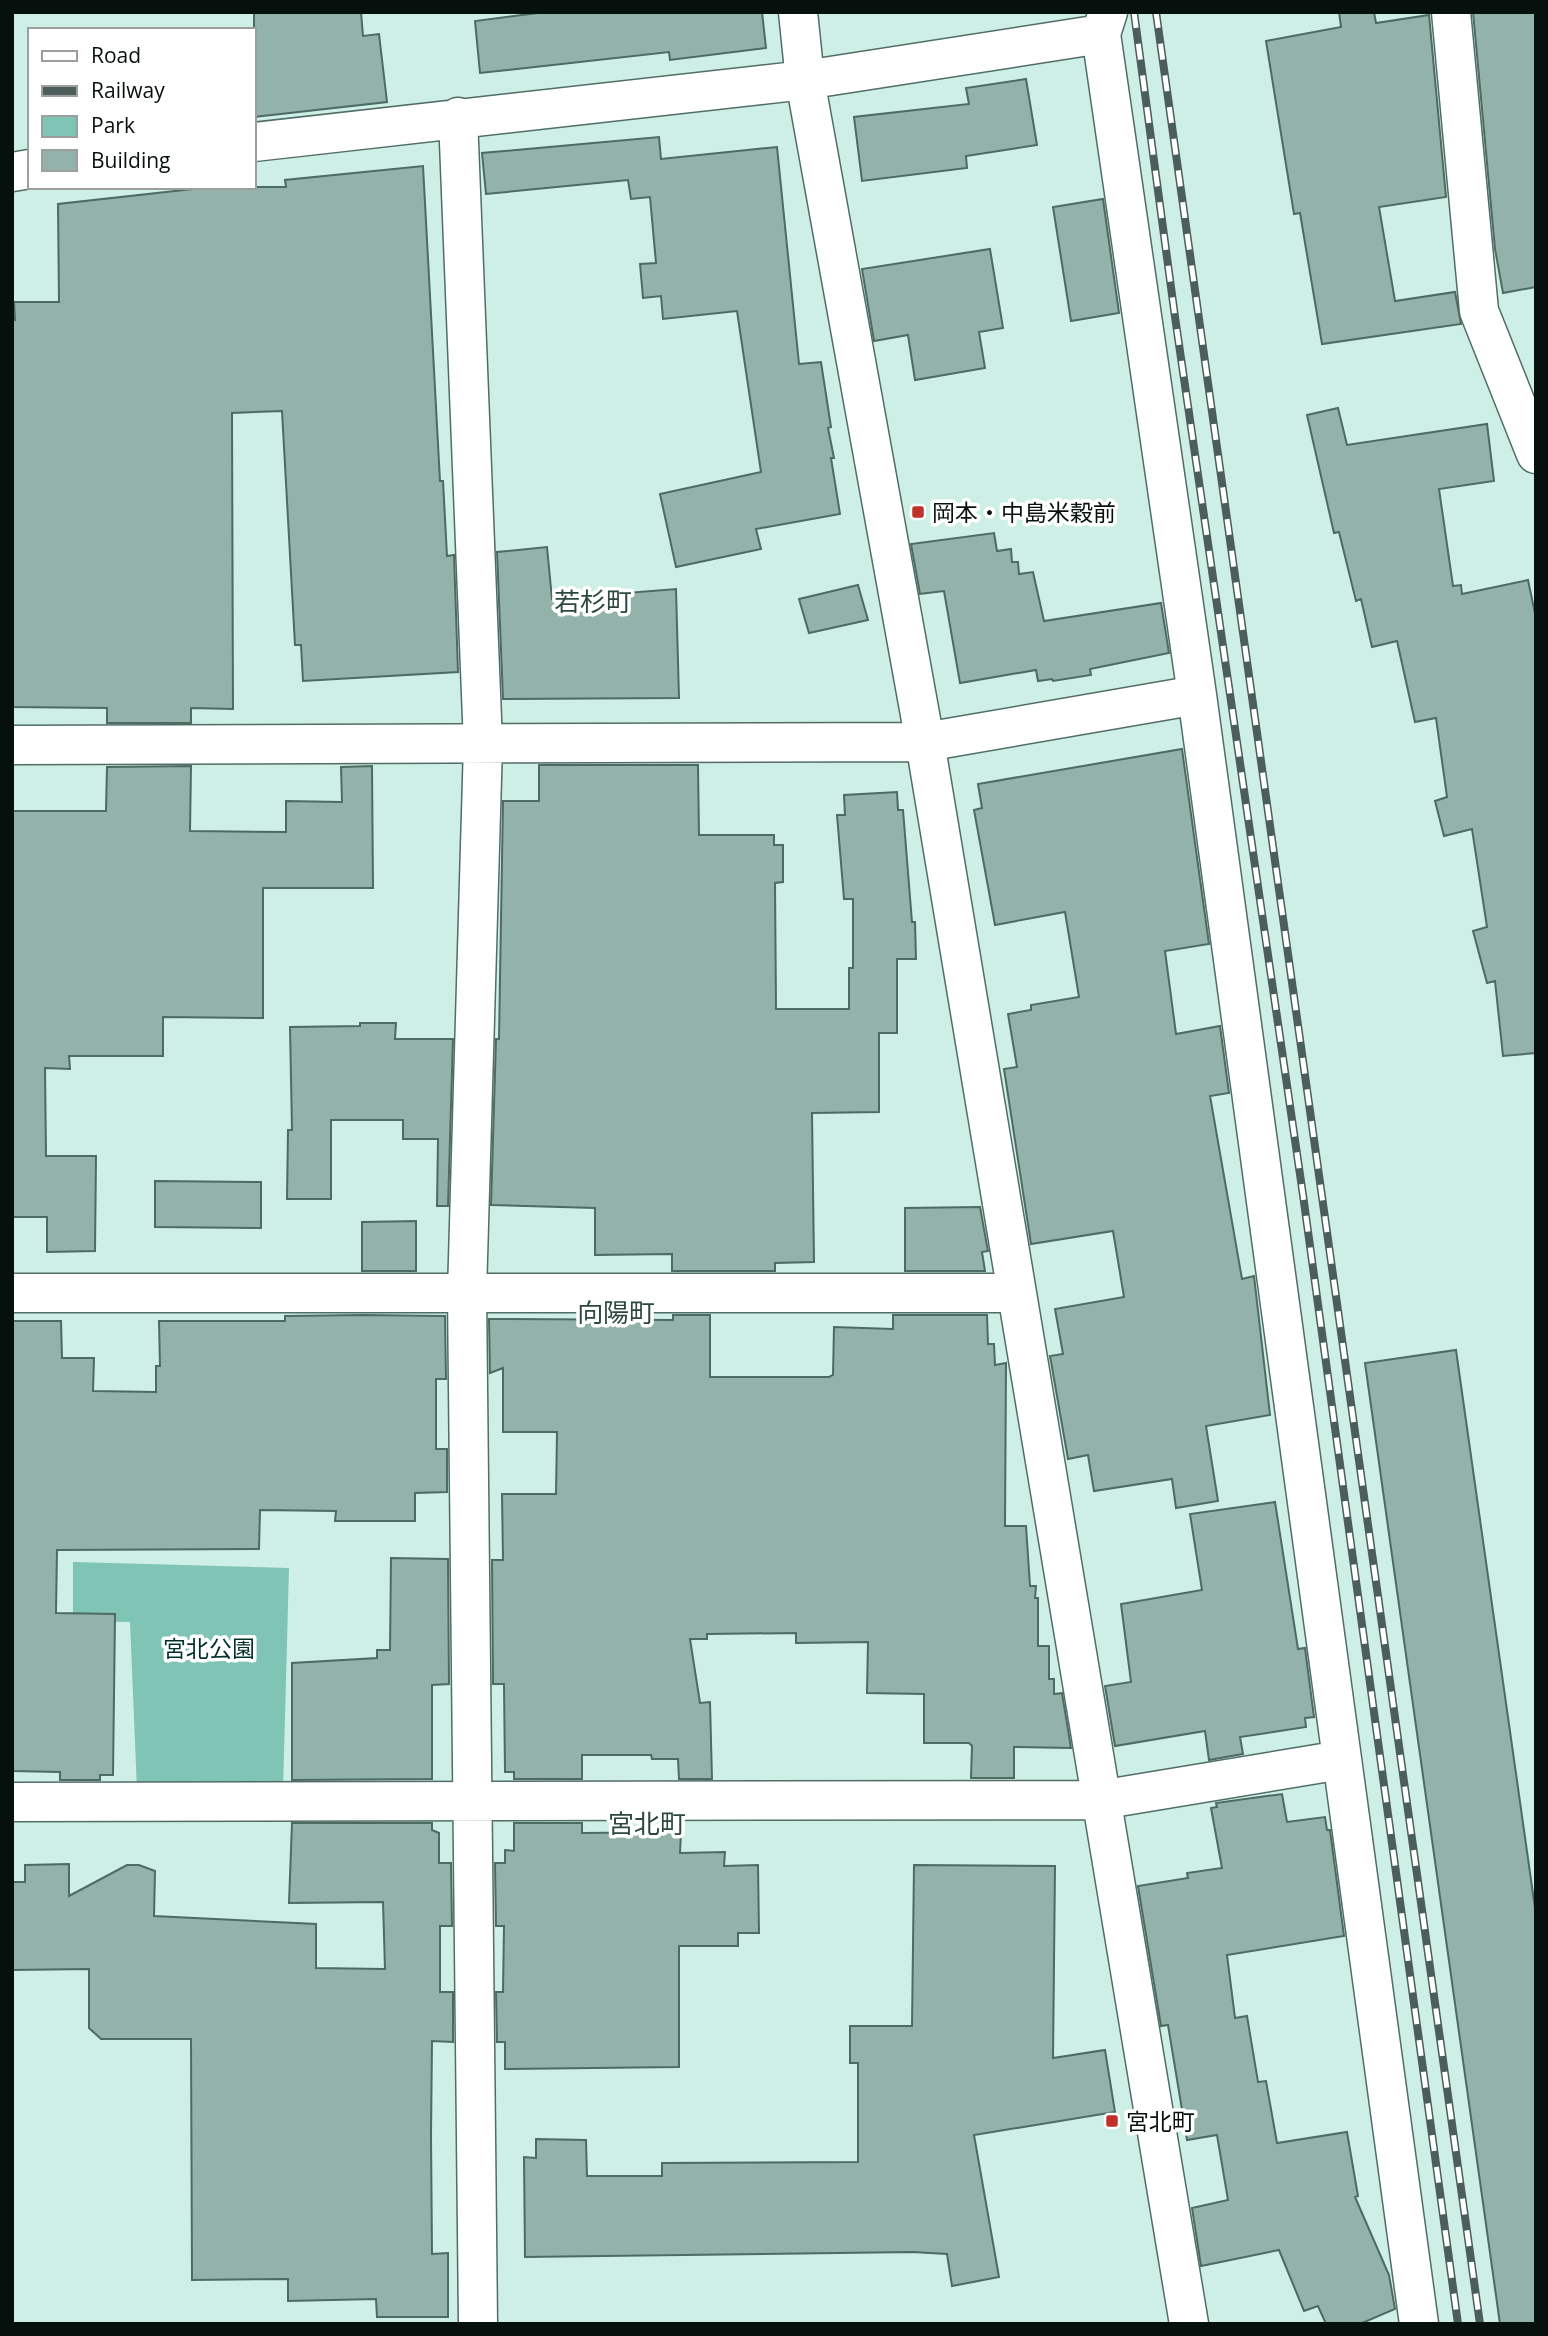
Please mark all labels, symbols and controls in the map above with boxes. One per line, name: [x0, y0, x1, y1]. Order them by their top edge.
legend: [28, 28, 256, 189]
text: Road: [91, 41, 141, 69]
text: Railway: [91, 76, 165, 104]
text: Park: [91, 111, 135, 139]
text: Building: [91, 146, 170, 174]
place label: 岡本・中島米穀前: [932, 496, 1116, 528]
marker: 岡本・中島米穀前: [910, 504, 926, 520]
district label: 若杉町: [554, 583, 632, 619]
district label: 向陽町: [577, 1294, 655, 1330]
park label: 宮北公園: [163, 1632, 255, 1664]
district label: 宮北町: [608, 1805, 686, 1841]
place label: 宮北町: [1126, 2105, 1195, 2137]
marker: 宮北町: [1104, 2113, 1120, 2129]

